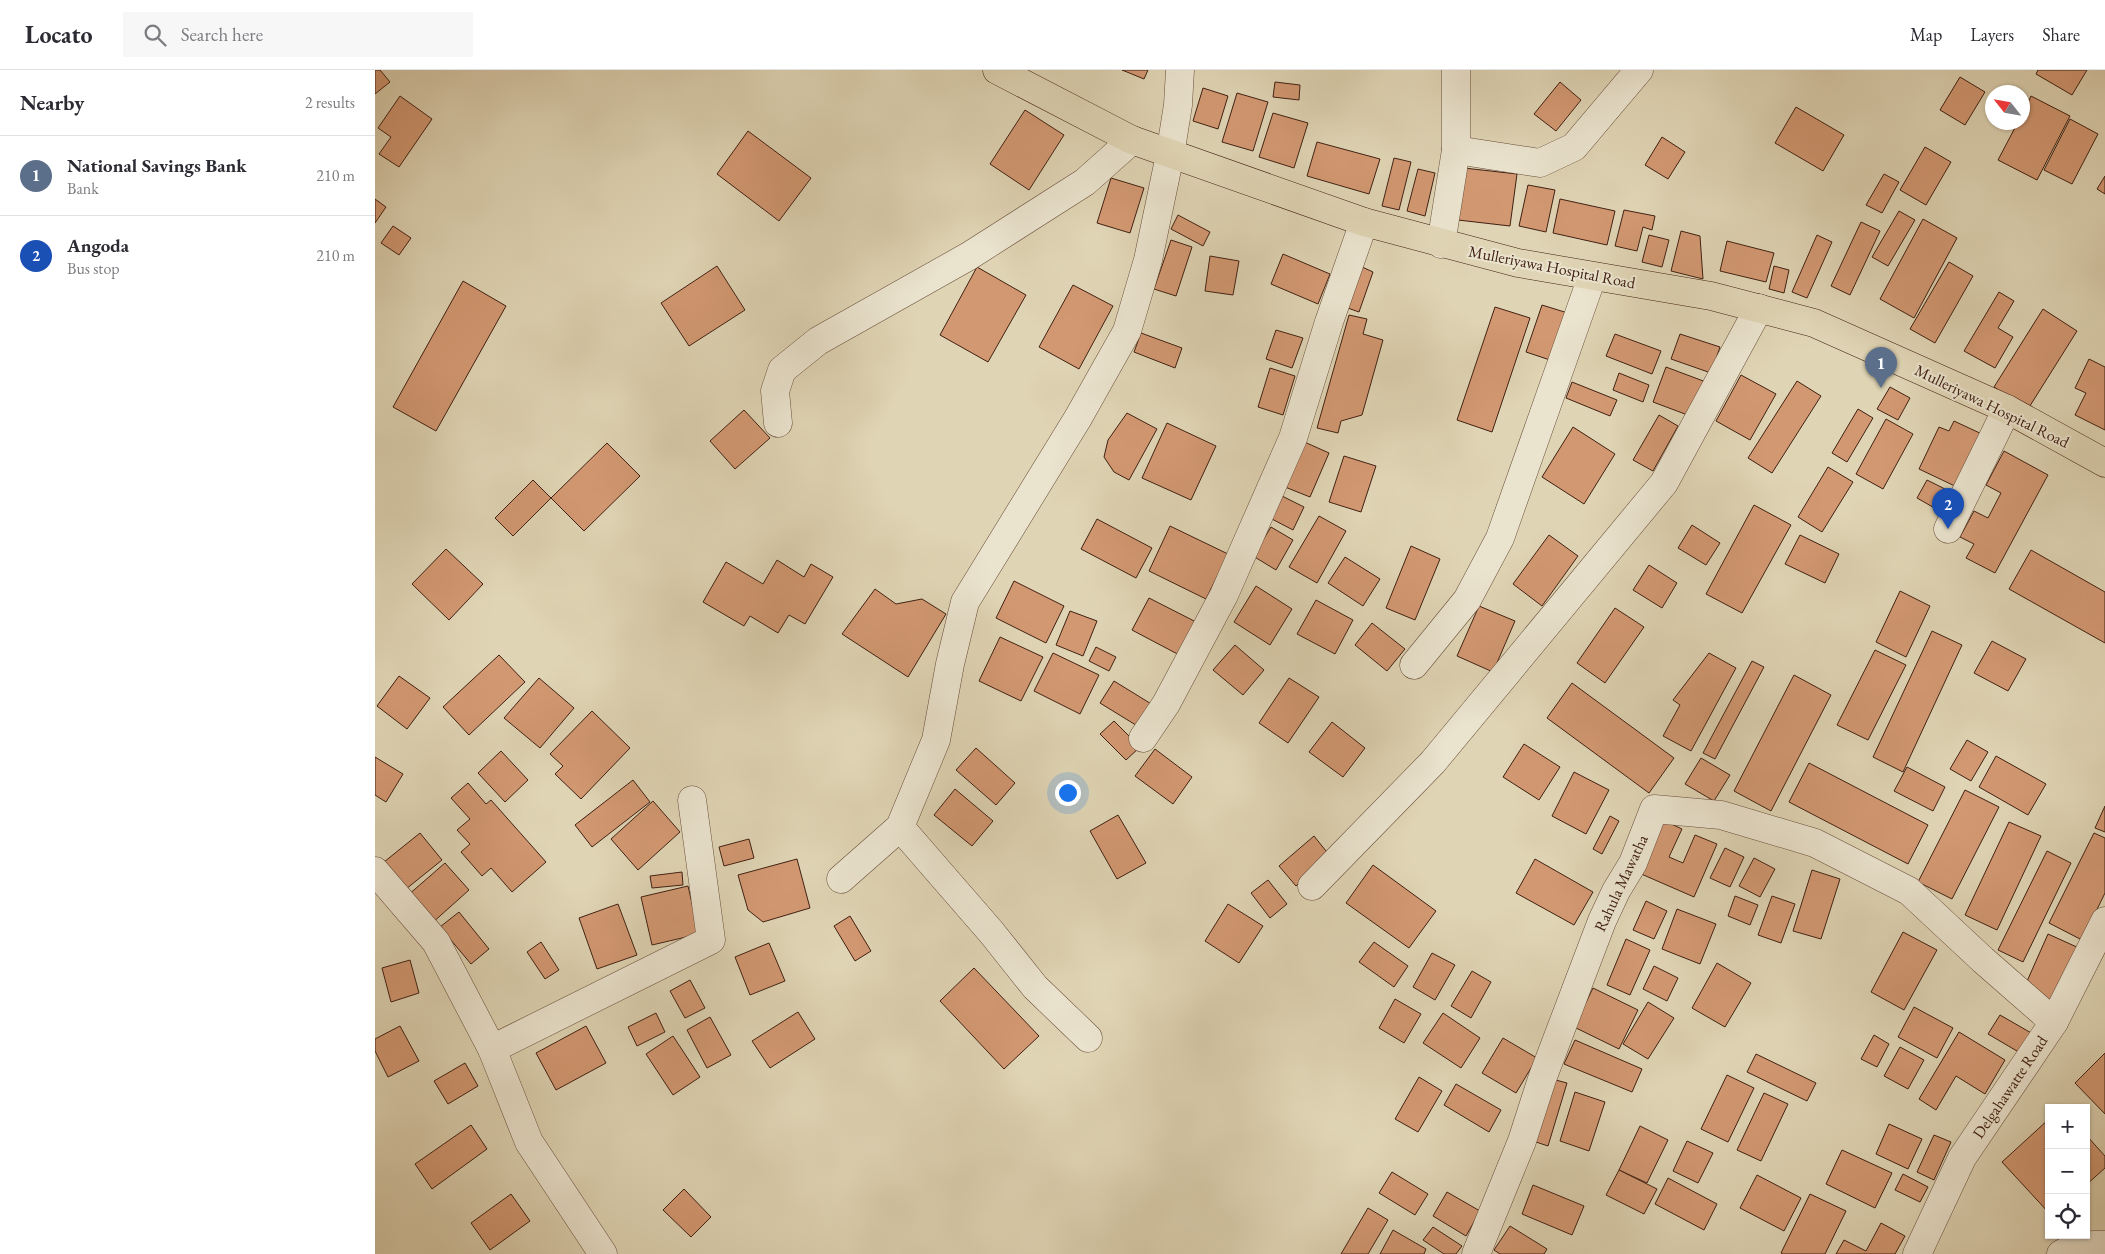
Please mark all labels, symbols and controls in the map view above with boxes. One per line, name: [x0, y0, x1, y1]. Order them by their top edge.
search box: [123, 12, 473, 57]
text: Locato: [25, 19, 93, 50]
icon: search: [141, 21, 169, 49]
text: Search here: [181, 22, 263, 47]
text: Map: [1910, 23, 1942, 46]
text: Layers: [1970, 23, 2014, 46]
text: Share: [2042, 23, 2080, 46]
north arrow: [1985, 85, 2030, 130]
text: Nearby: [20, 89, 84, 116]
text: 2 results: [305, 92, 355, 113]
text: National Savings Bank: [67, 153, 247, 178]
text: 1: [32, 165, 40, 186]
text: 210 m: [316, 165, 355, 186]
text: Bank: [67, 178, 99, 199]
text: Angoda: [67, 233, 129, 258]
street label: Mulleriyawa Hospital Road: [1467, 241, 1638, 294]
text: 2: [32, 245, 40, 266]
text: 210 m: [316, 245, 355, 266]
text: Bus stop: [67, 258, 120, 279]
pin: 1: [1865, 347, 1897, 388]
street label: Mulleriyawa Hospital Road: [1911, 359, 2074, 453]
pin: 2: [1932, 488, 1964, 529]
your location: [1055, 780, 1081, 806]
street label: Rahula Mawatha: [1589, 831, 1653, 935]
street label: Delgahawatte Road: [1968, 1031, 2053, 1143]
map controls: [2045, 1104, 2090, 1239]
button: +: [2045, 1104, 2090, 1149]
button: −: [2045, 1149, 2090, 1194]
button: locate: [2045, 1194, 2090, 1239]

